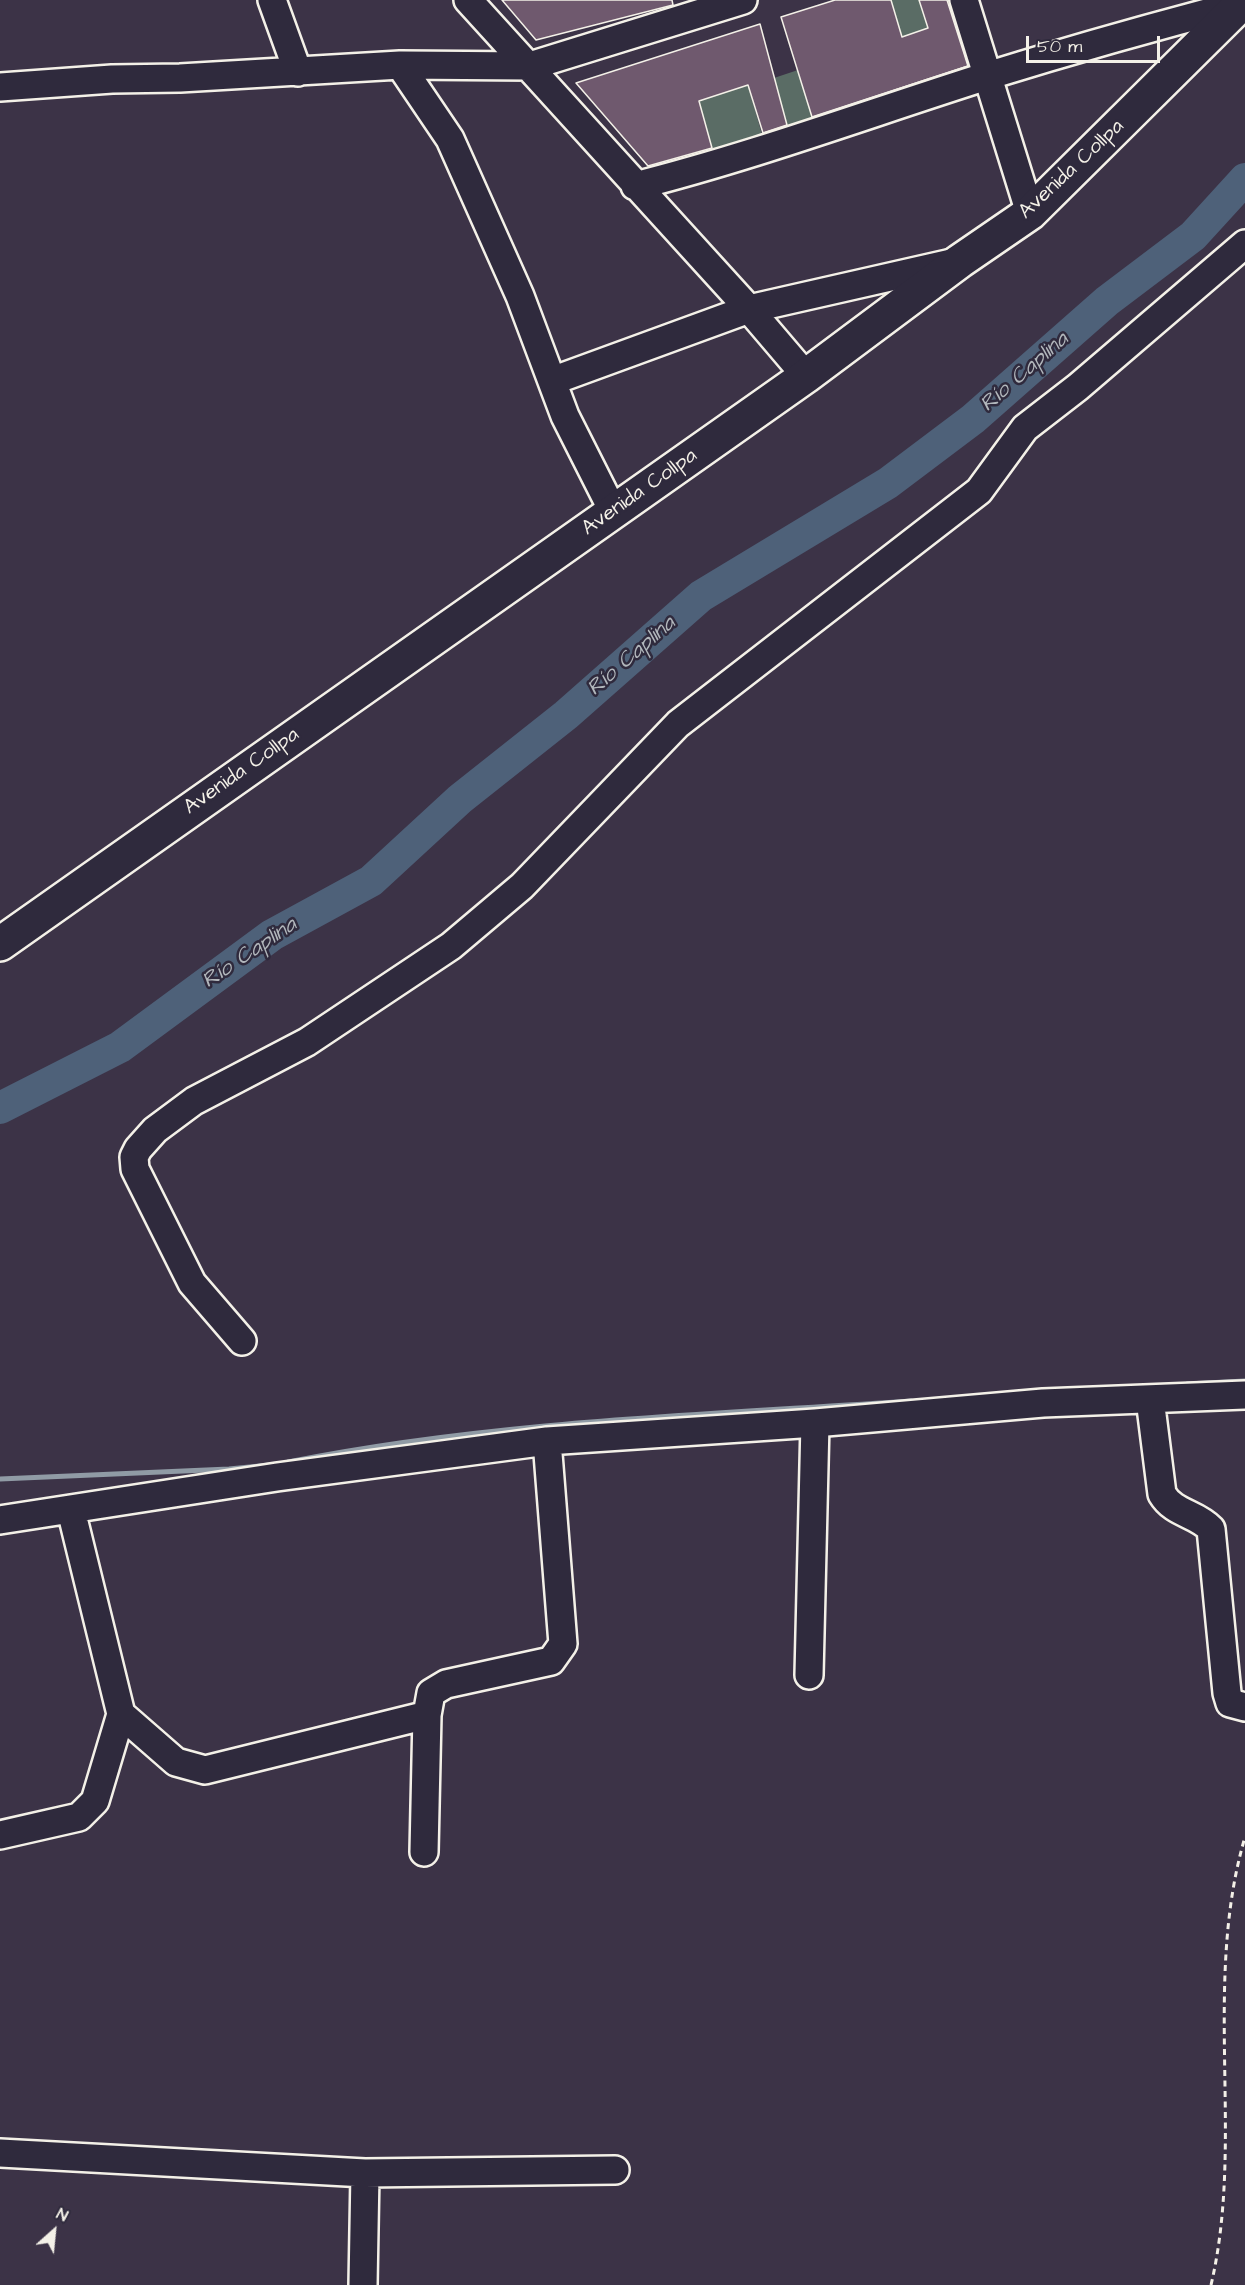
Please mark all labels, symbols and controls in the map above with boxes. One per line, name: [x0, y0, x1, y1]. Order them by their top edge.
scale bar: [1029, 24, 1162, 62]
text: 50 m: [1037, 34, 1082, 59]
street label: Avenida Collpa: [1014, 115, 1130, 225]
water label: Río Caplina: [976, 328, 1074, 418]
street label: Avenida Collpa: [578, 444, 702, 542]
water label: Río Caplina: [583, 612, 681, 702]
street label: Avenida Collpa: [180, 723, 304, 821]
water label: Río Caplina: [198, 913, 302, 995]
north arrow: [24, 2201, 84, 2261]
text: N: [53, 2203, 72, 2227]

